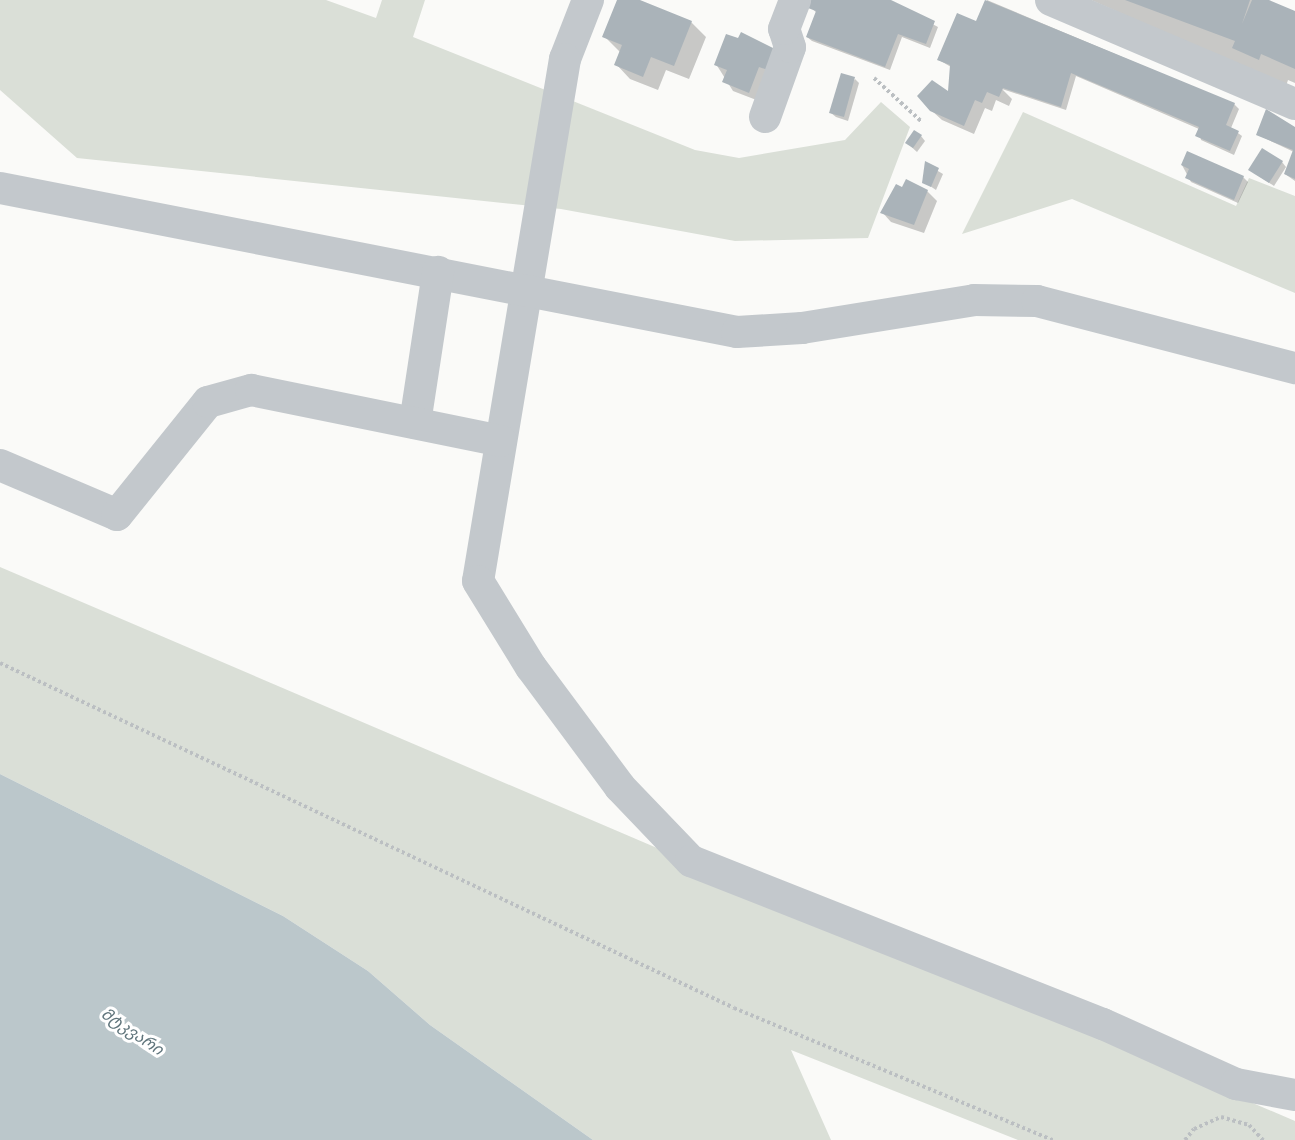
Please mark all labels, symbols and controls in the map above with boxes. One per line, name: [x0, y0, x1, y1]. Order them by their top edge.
water label: მტკვარი: [97, 1004, 167, 1060]

